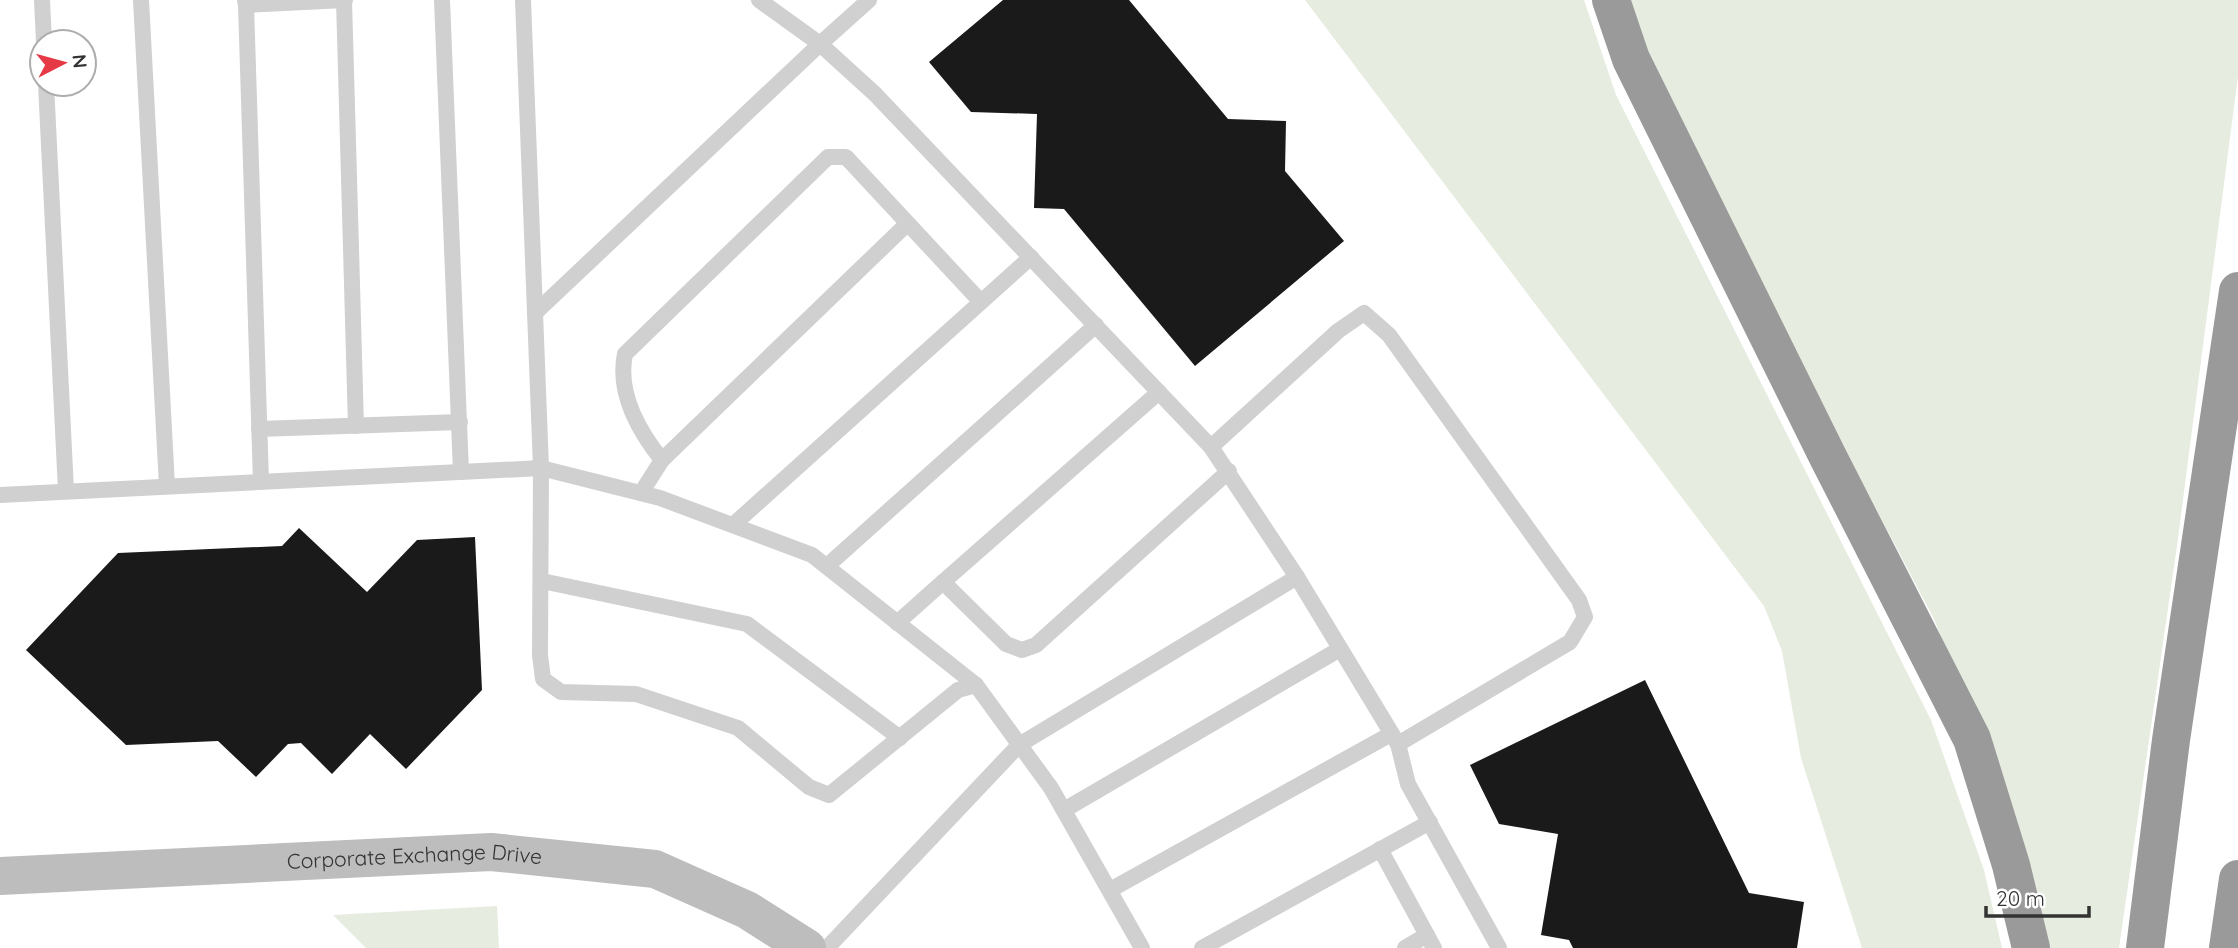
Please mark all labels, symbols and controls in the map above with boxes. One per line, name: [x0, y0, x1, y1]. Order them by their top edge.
north arrow: [28, 28, 98, 98]
text: N: [67, 53, 93, 69]
street label: Corporate Exchange Drive: [286, 838, 543, 874]
scale bar: [1986, 874, 2089, 918]
text: 20 m: [1996, 885, 2045, 911]

